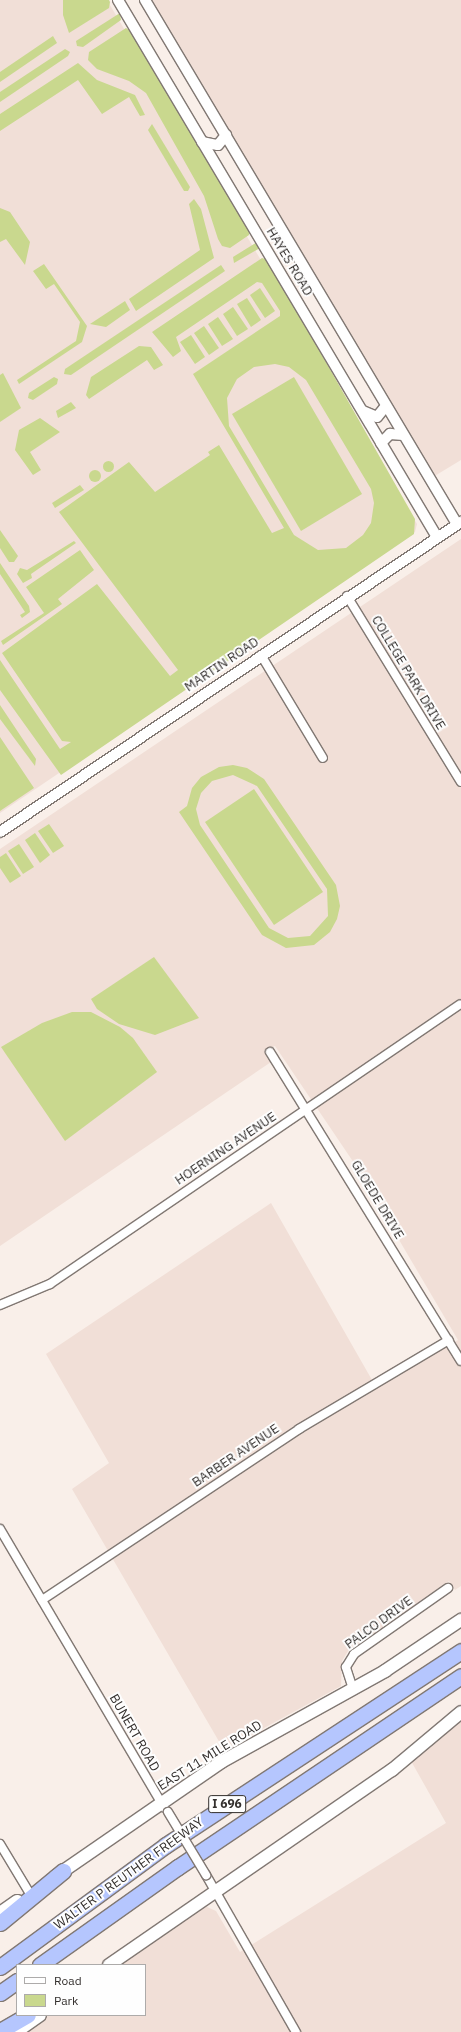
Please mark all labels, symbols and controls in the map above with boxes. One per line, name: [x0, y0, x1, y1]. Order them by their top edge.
street label: HAYES ROAD: [262, 225, 316, 299]
street label: COLLEGE PARK DRIVE: [368, 613, 448, 733]
street label: MARTIN ROAD: [182, 635, 262, 695]
street label: HOERNING AVENUE: [172, 1109, 280, 1189]
street label: GLOEDE DRIVE: [347, 1158, 407, 1242]
street label: BARBER AVENUE: [190, 1421, 282, 1491]
street label: PALCO DRIVE: [342, 1593, 416, 1653]
street label: BUNERT ROAD: [106, 1691, 162, 1775]
street label: EAST 11 MILE ROAD: [155, 1718, 265, 1794]
road number: I 696: [208, 1794, 246, 1814]
street label: WALTER P REUTHER FREEWAY: [51, 1815, 207, 1933]
legend: [16, 1964, 146, 2016]
text: Road: [54, 1973, 82, 1988]
text: Park: [54, 1993, 78, 2008]

